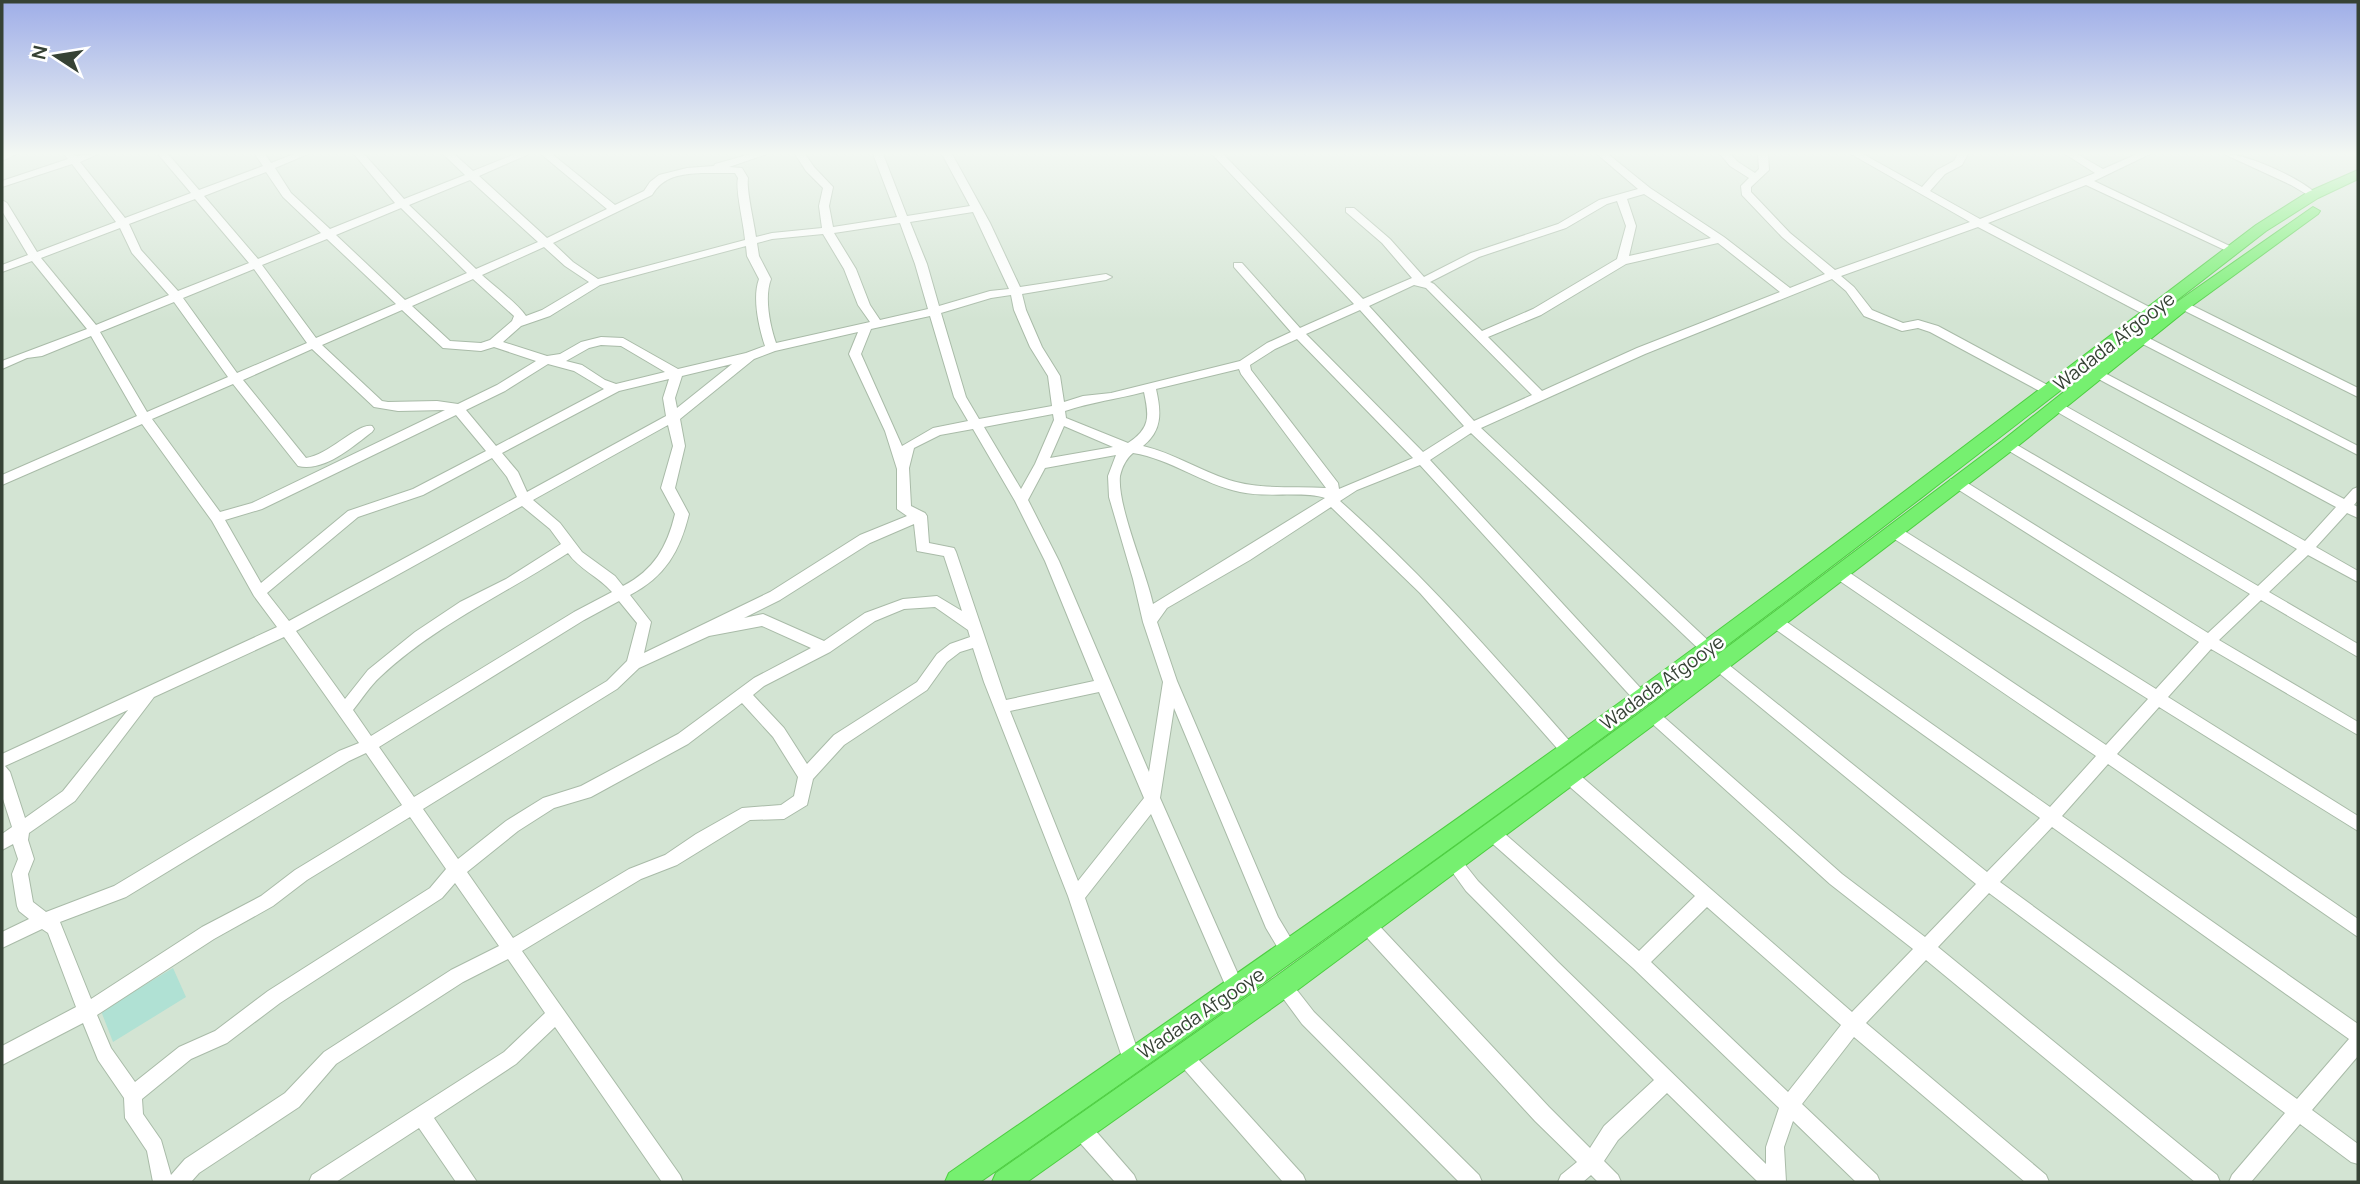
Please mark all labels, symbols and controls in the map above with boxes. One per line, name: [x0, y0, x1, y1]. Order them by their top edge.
north arrow: [21, 21, 91, 91]
text: N: [25, 43, 54, 62]
street label: Wadada Afgooye: [2048, 285, 2180, 397]
street label: Wadada Afgooye: [1595, 628, 1729, 736]
street label: Wadada Afgooye: [1133, 961, 1269, 1065]

